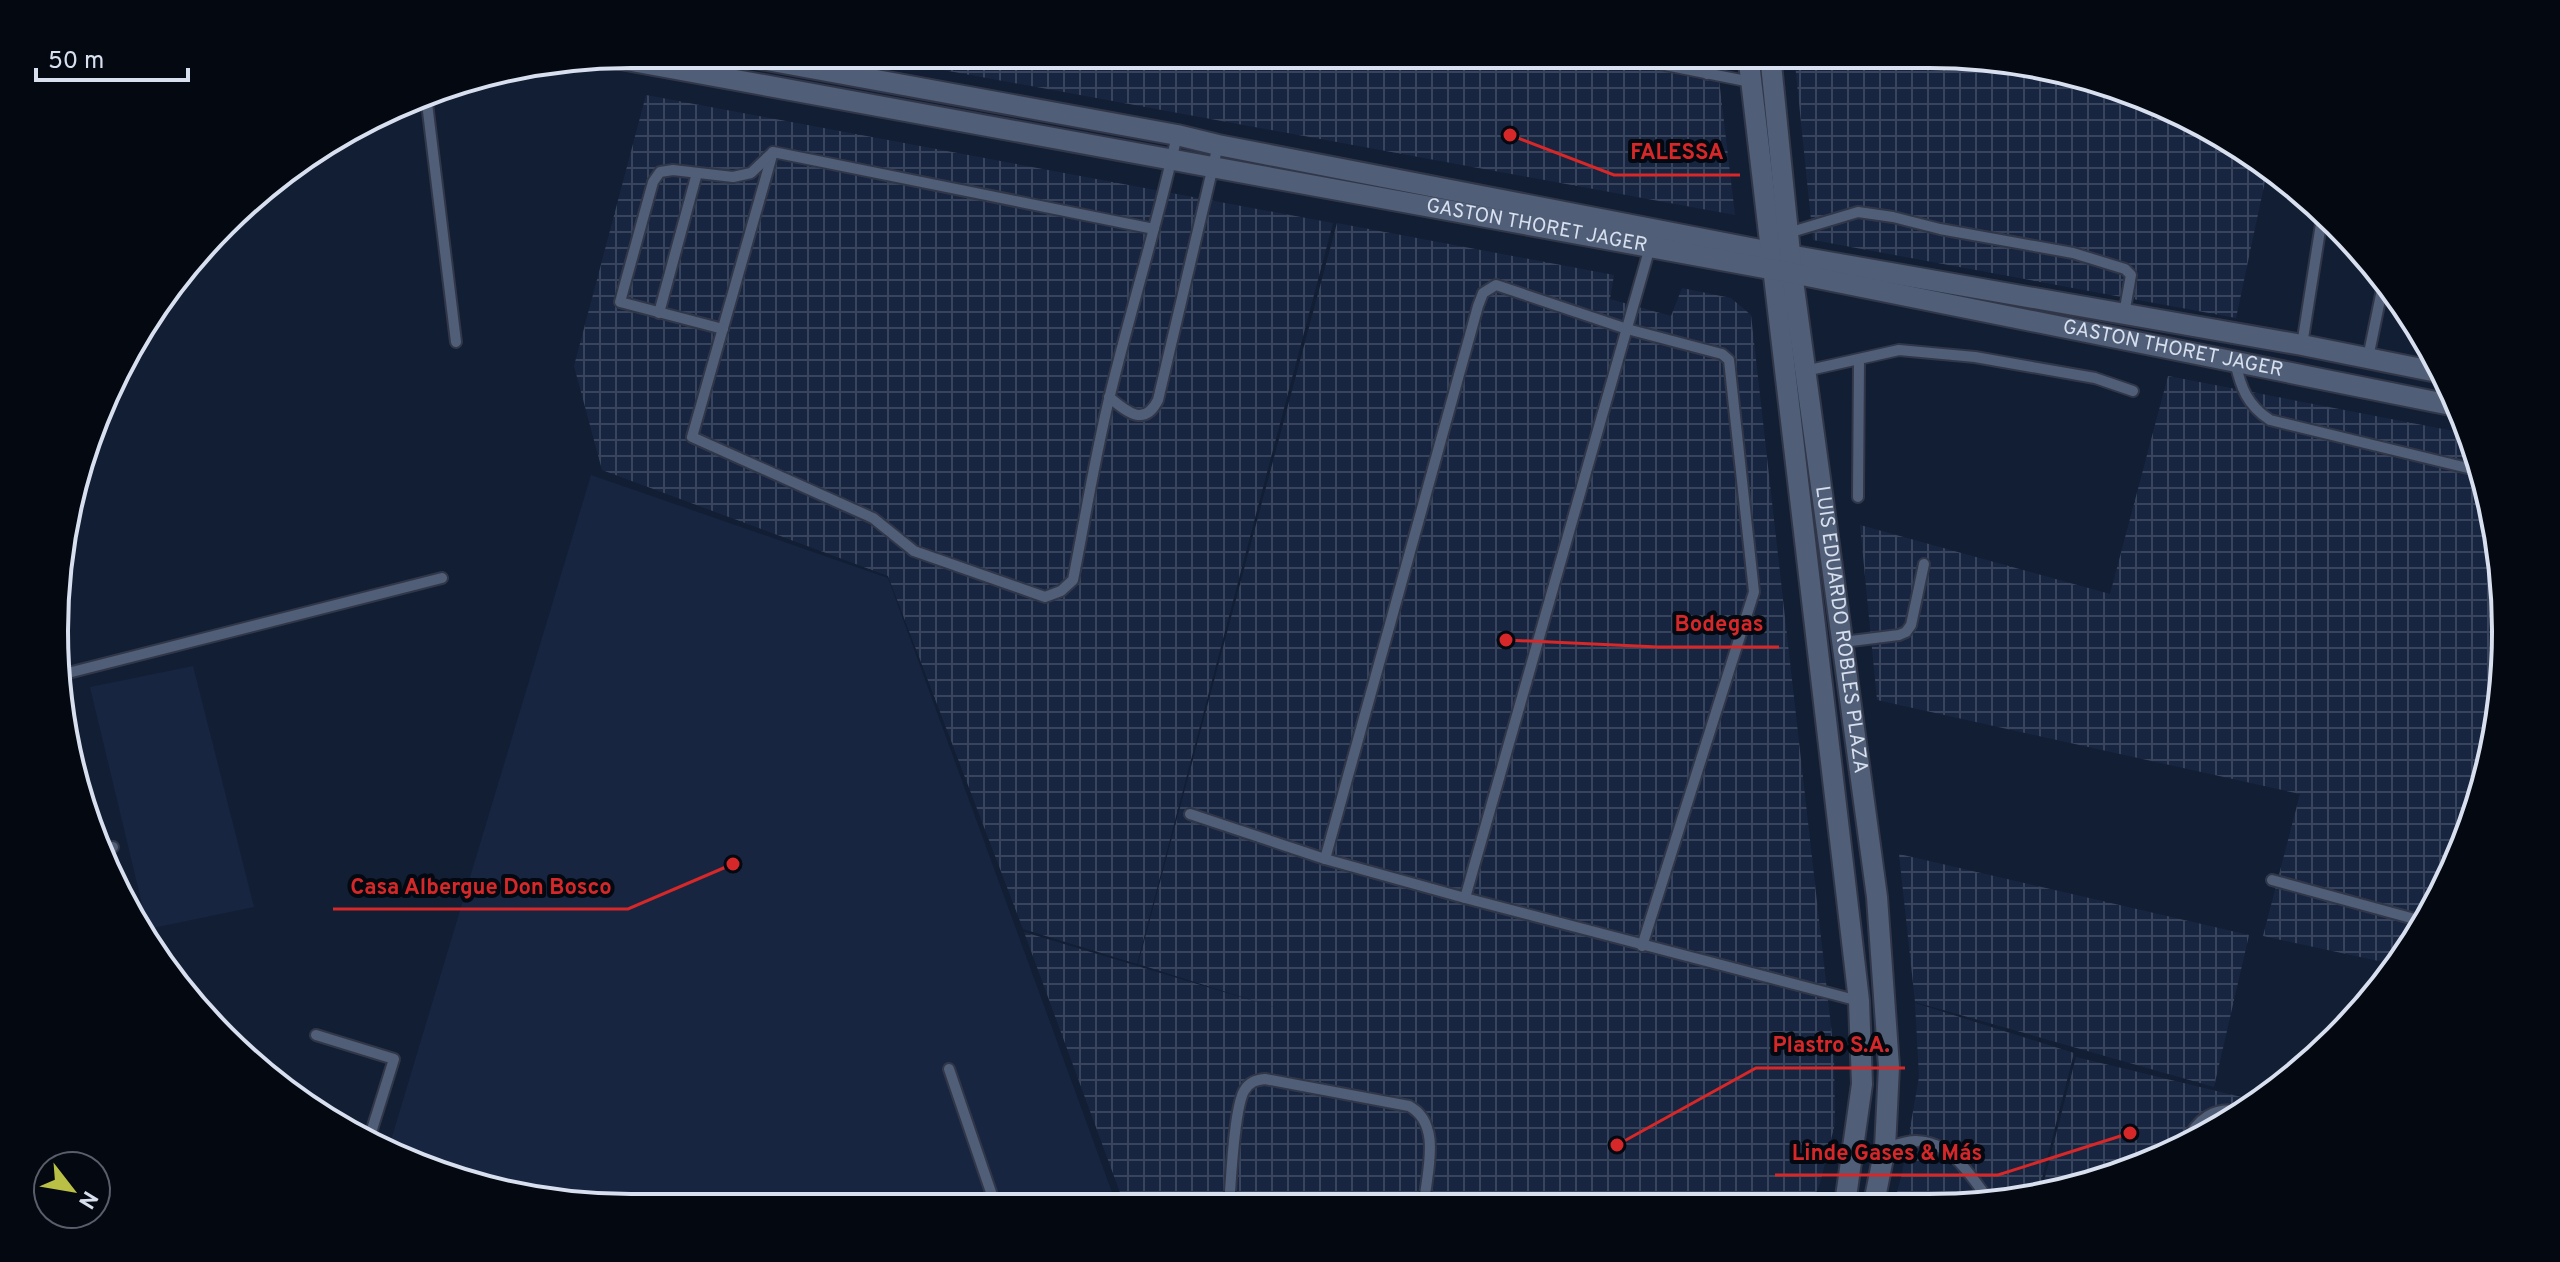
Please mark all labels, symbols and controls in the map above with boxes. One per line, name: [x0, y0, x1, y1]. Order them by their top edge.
scale bar: [36, 32, 188, 82]
text: 50 m: [48, 47, 104, 77]
callout: FALESSA: [1614, 129, 1740, 175]
text: FALESSA: [1630, 140, 1724, 167]
street label: GASTON THORET JAGER: [1424, 193, 1649, 259]
street label: GASTON THORET JAGER: [2060, 315, 2285, 384]
street label: LUIS EDUARDO ROBLES PLAZA: [1808, 484, 1873, 775]
callout: Bodegas: [1658, 601, 1779, 647]
text: Bodegas: [1674, 612, 1764, 639]
callout: Casa Albergue Don Bosco: [333, 863, 628, 909]
text: Casa Albergue Don Bosco: [350, 875, 612, 902]
callout: Plastro S.A.: [1756, 1022, 1905, 1068]
text: Plastro S.A.: [1772, 1033, 1890, 1060]
callout: Linde Gases & Más: [1775, 1129, 1998, 1175]
text: Linde Gases & Más: [1792, 1141, 1982, 1168]
north arrow: [32, 1150, 112, 1230]
text: N: [71, 1185, 103, 1213]

